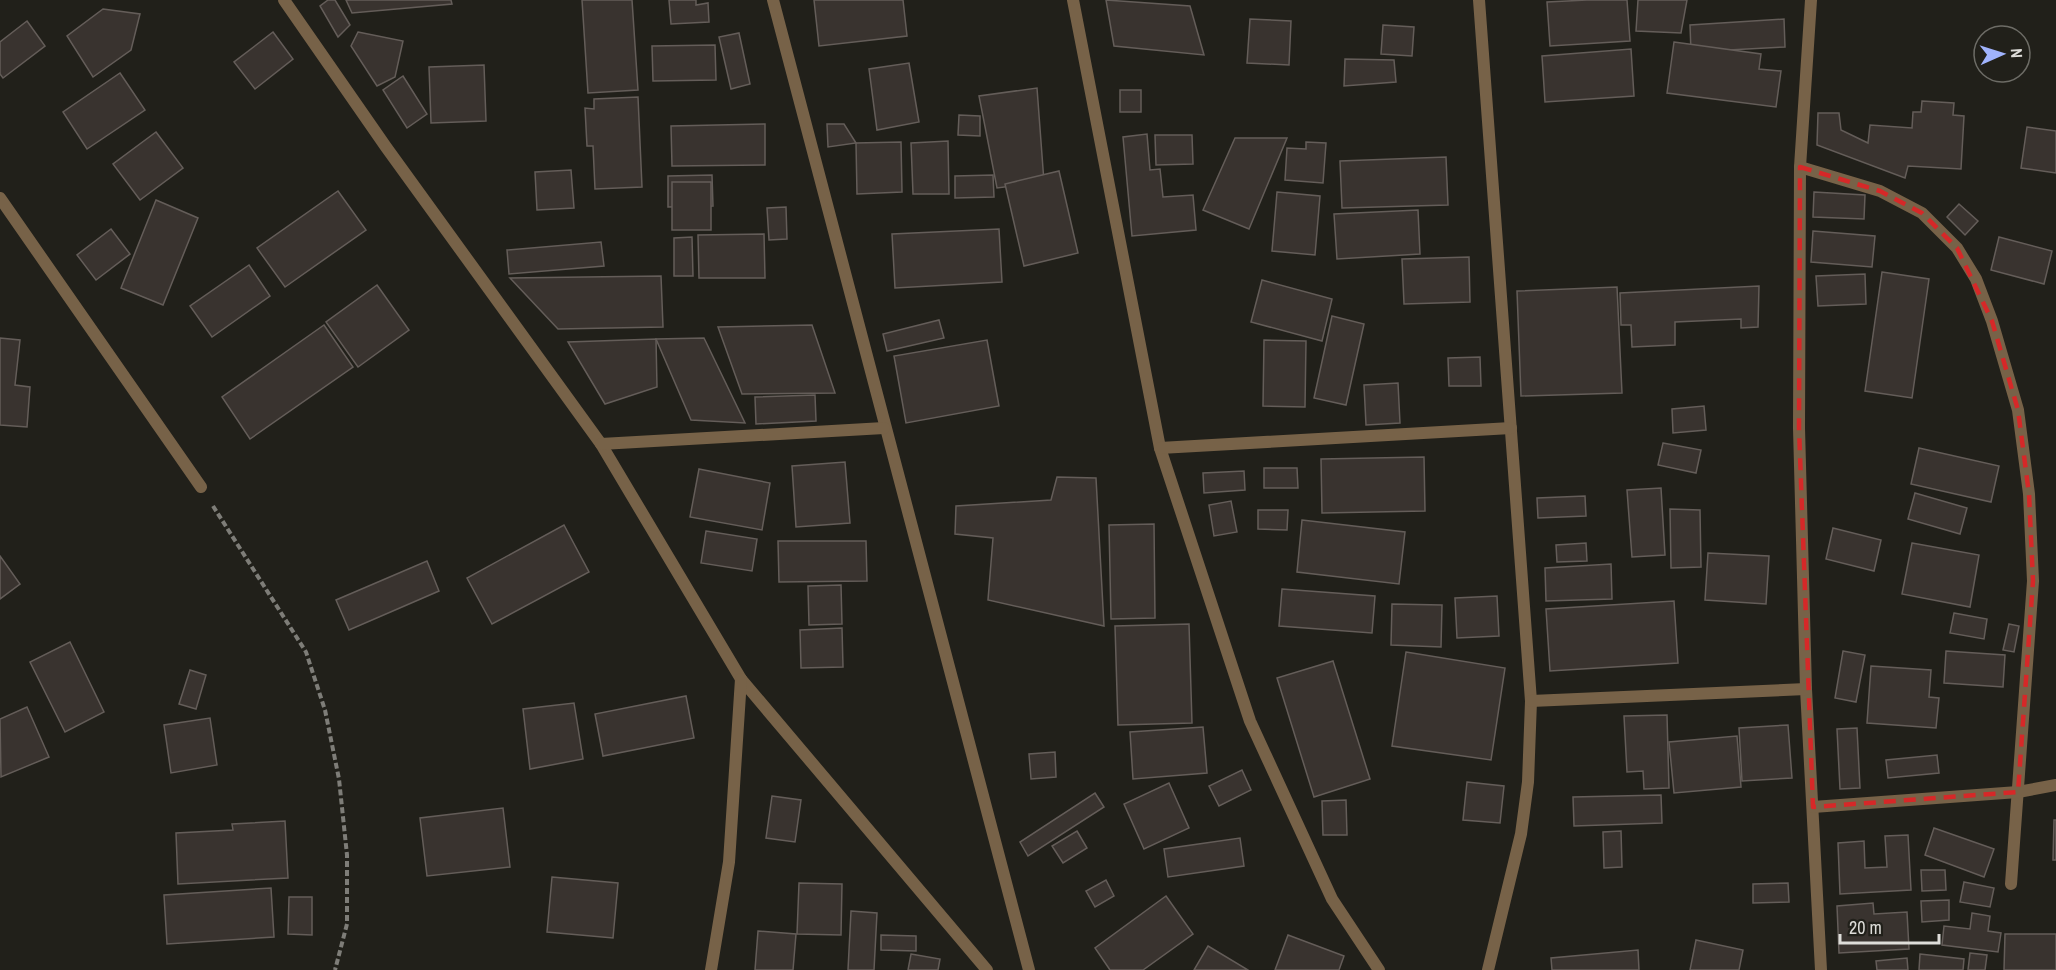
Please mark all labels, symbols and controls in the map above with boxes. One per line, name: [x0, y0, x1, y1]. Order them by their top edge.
north arrow: [1972, 24, 2032, 84]
text: N: [2006, 48, 2028, 59]
scale bar: [1840, 907, 1939, 945]
text: 20 m: [1849, 915, 1882, 940]

